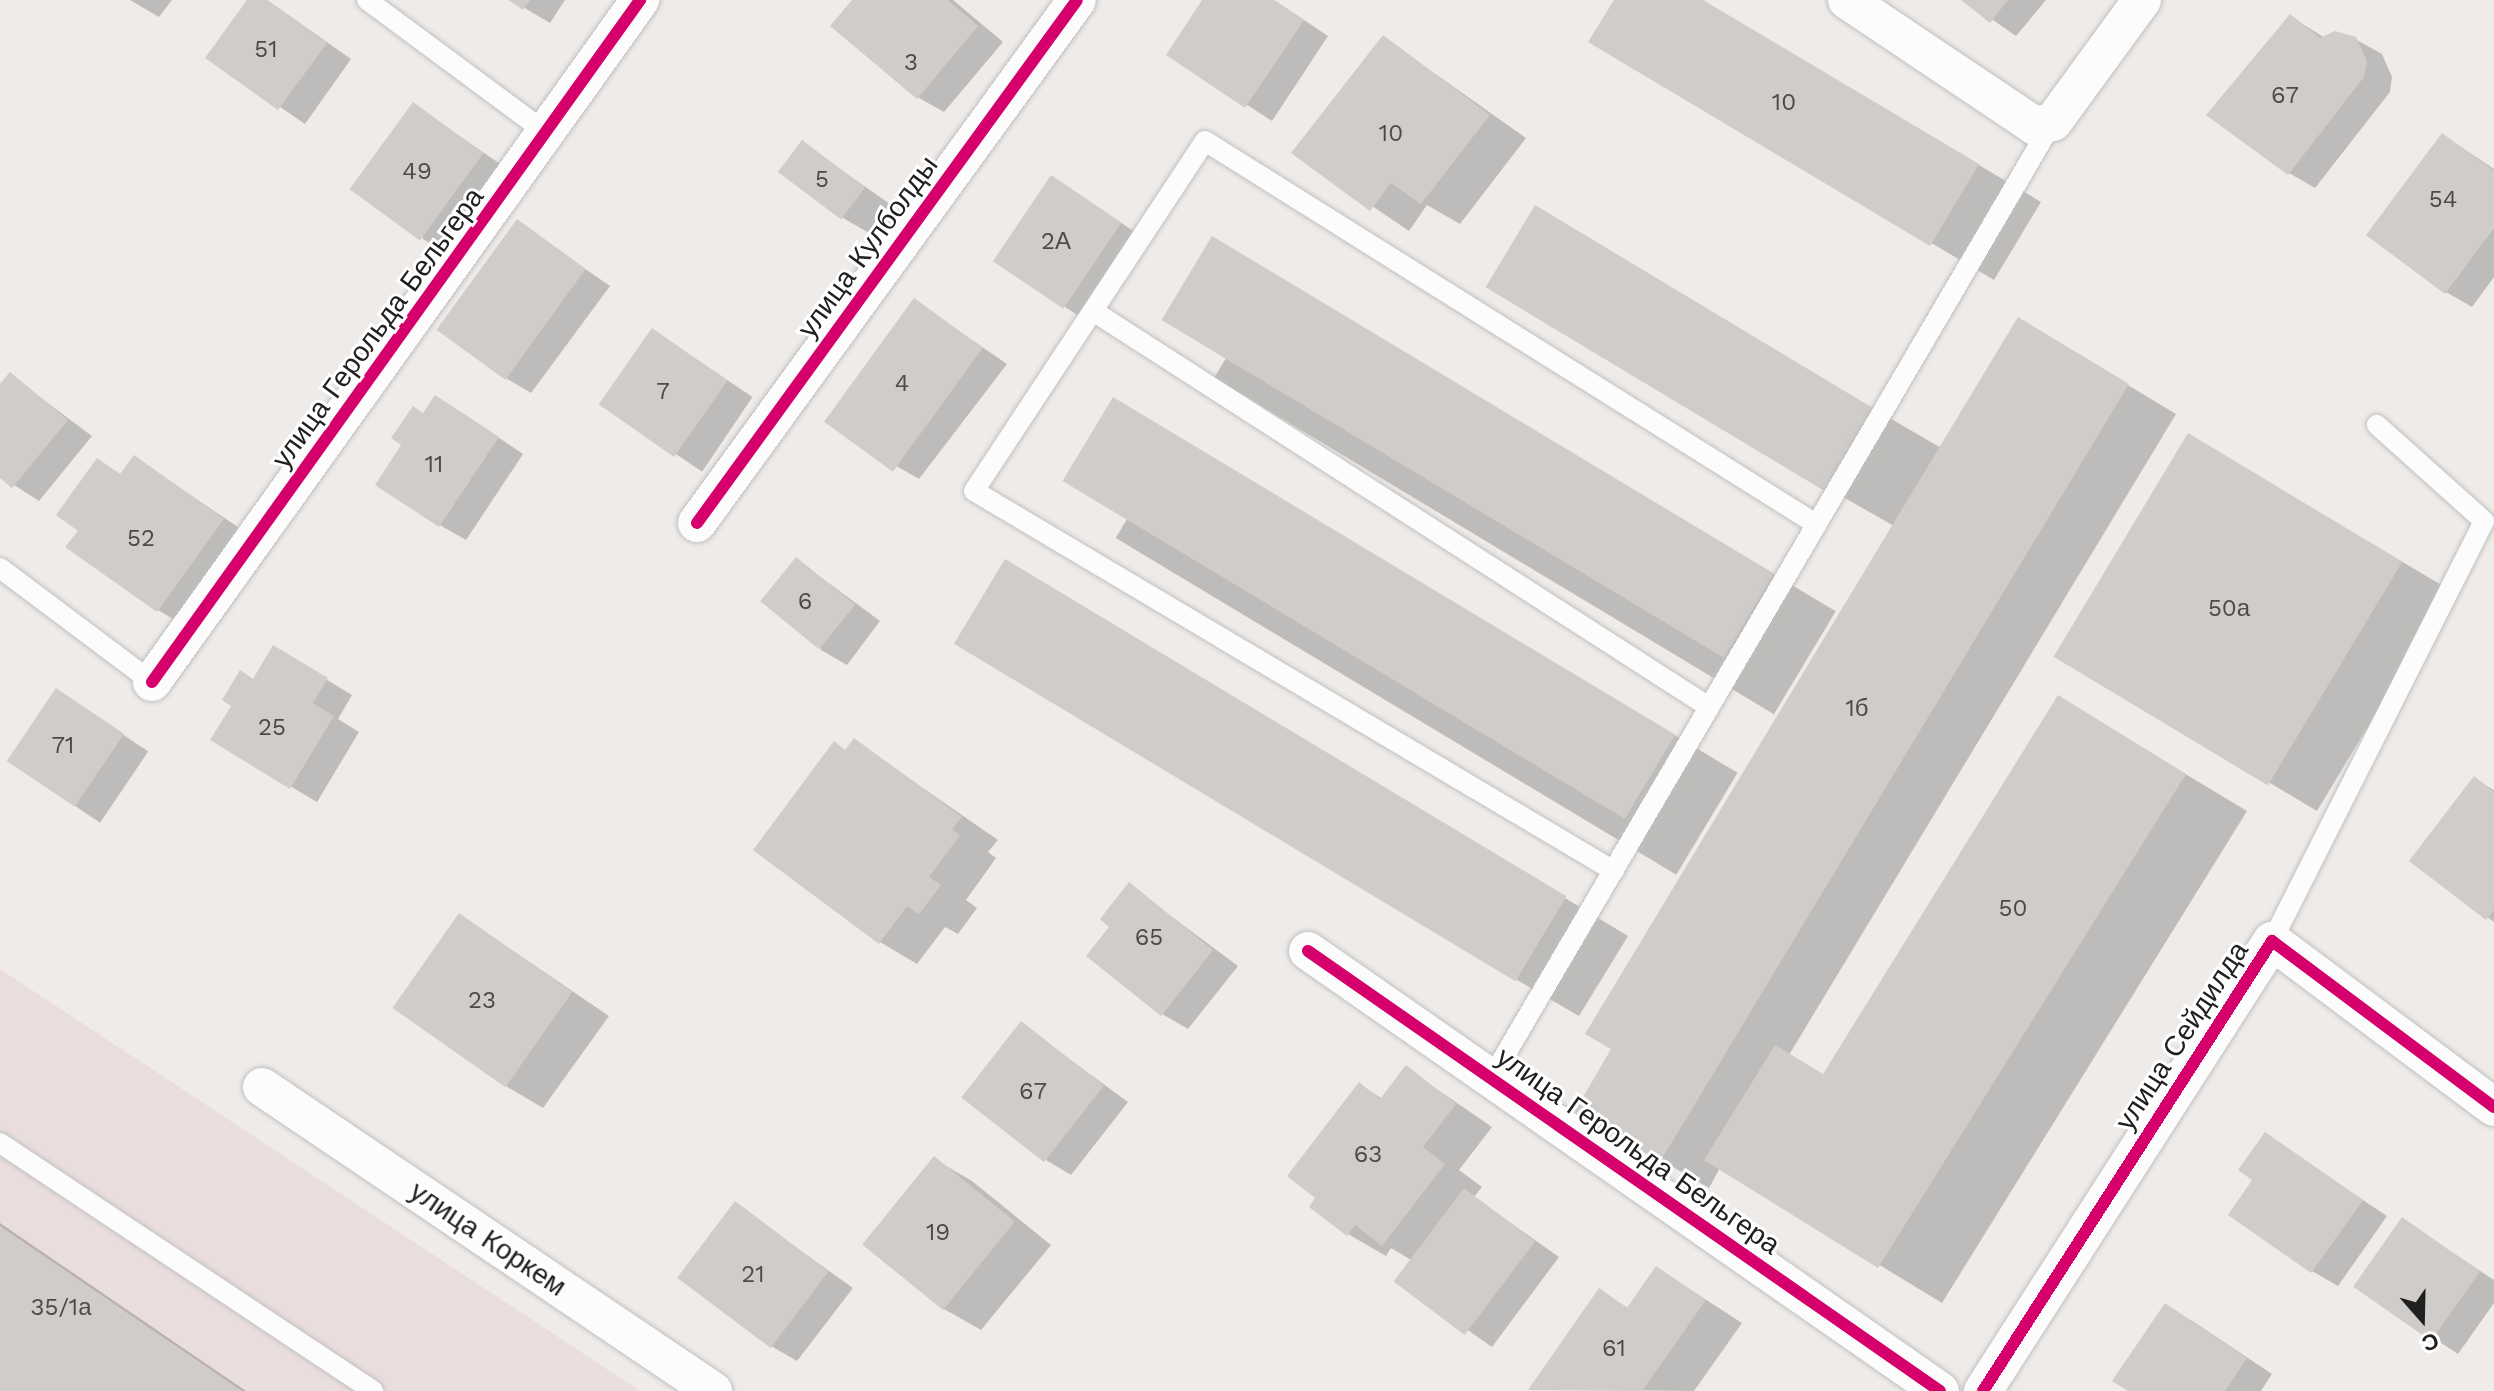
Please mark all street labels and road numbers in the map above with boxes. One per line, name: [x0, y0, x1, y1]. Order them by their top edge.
street label: улица Кулболды: [791, 150, 945, 344]
street label: улица Герольда Бельгера: [265, 181, 491, 475]
street label: улица Сейдилда: [2108, 935, 2256, 1137]
street label: улица Герольда Бельгера: [1490, 1040, 1786, 1262]
street label: улица Коркем: [403, 1174, 573, 1304]

